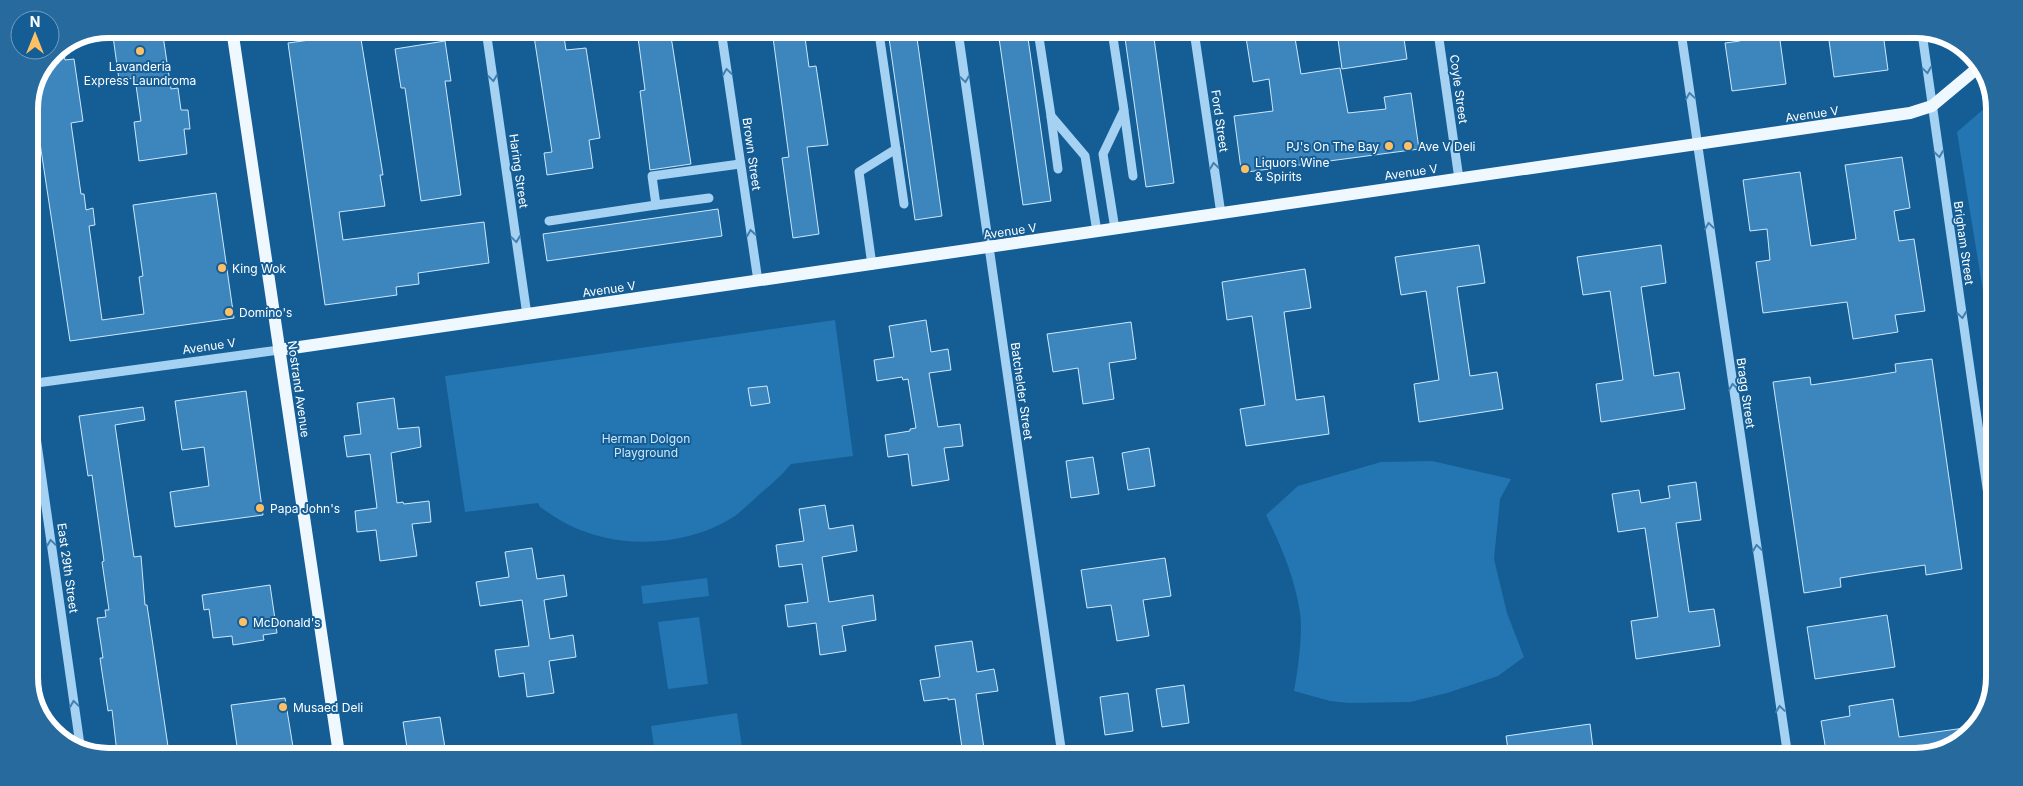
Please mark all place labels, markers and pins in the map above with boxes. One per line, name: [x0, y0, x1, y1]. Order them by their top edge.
marker: Lavanderia Express Laundroma: [134, 45, 146, 57]
place label: Lavanderia Express Laundroma: [84, 59, 196, 88]
place label: PJ's On The Bay: [1286, 139, 1379, 154]
place label: Ave V Deli: [1418, 139, 1476, 154]
marker: PJ's On The Bay: [1383, 140, 1395, 152]
marker: Ave V Deli: [1402, 140, 1414, 152]
place label: Liquors Wine & Spirits: [1255, 155, 1329, 184]
marker: Liquors Wine & Spirits: [1239, 163, 1251, 175]
place label: King Wok: [232, 261, 286, 276]
marker: King Wok: [216, 262, 228, 274]
place label: Domino's: [239, 305, 292, 320]
marker: Domino's: [223, 306, 235, 318]
place label: Papa John's: [270, 501, 340, 516]
marker: Papa John's: [254, 502, 266, 514]
place label: McDonald's: [253, 615, 321, 630]
marker: McDonald's: [237, 616, 249, 628]
place label: Musaed Deli: [293, 700, 363, 715]
marker: Musaed Deli: [277, 701, 289, 713]

